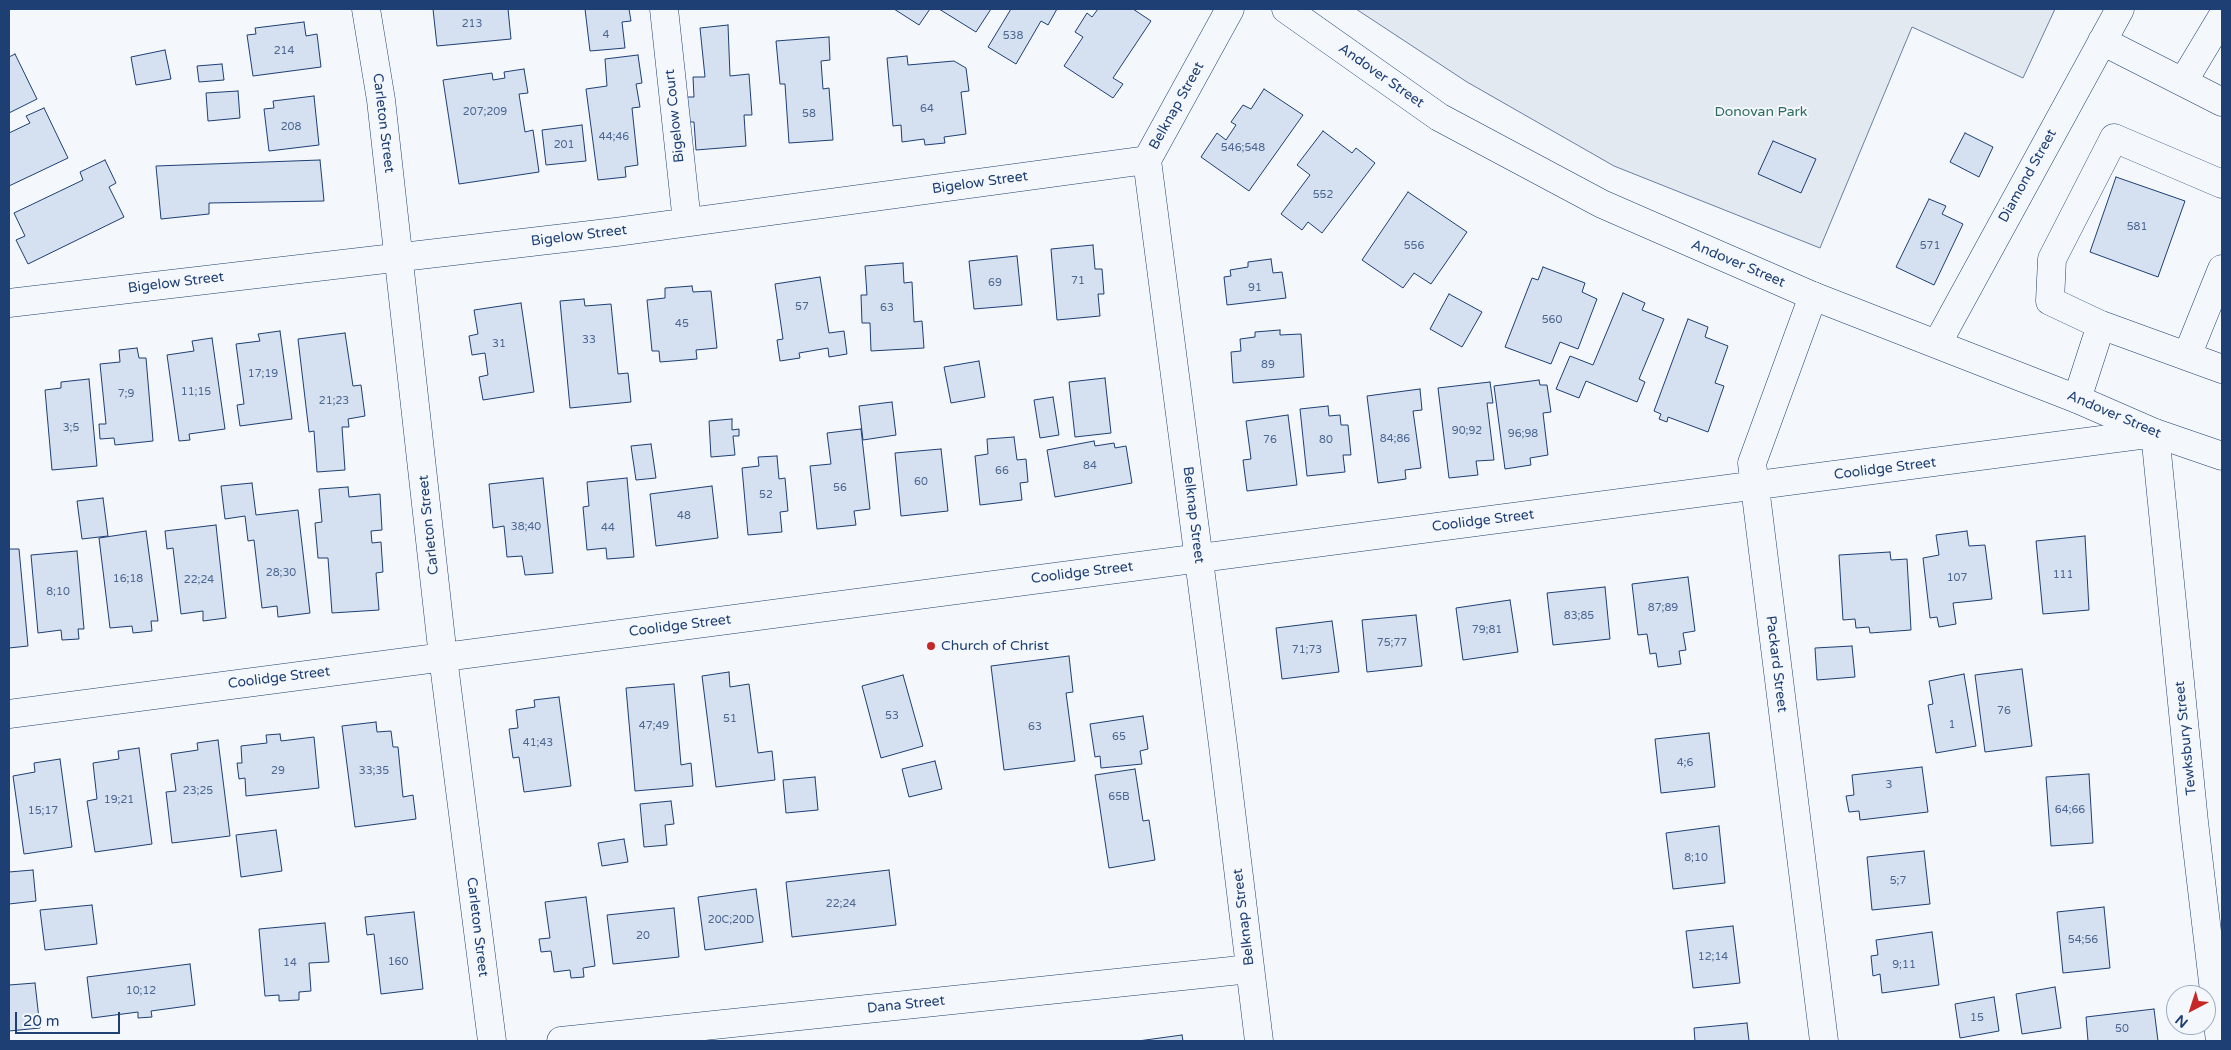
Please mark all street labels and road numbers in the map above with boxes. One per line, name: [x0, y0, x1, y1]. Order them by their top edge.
street label: Andover Street: [1335, 40, 1427, 112]
street label: Belknap Street: [1146, 59, 1208, 153]
street label: Bigelow Court: [662, 69, 688, 163]
street label: Carleton Street: [369, 72, 397, 174]
street label: Diamond Street: [1995, 126, 2061, 226]
street label: Bigelow Street: [931, 168, 1029, 198]
street label: Bigelow Street: [530, 222, 628, 250]
street label: Andover Street: [1689, 237, 1787, 291]
street label: Bigelow Street: [127, 269, 225, 297]
street label: Andover Street: [2065, 388, 2163, 442]
street label: Coolidge Street: [1833, 454, 1937, 484]
street label: Belknap Street: [1179, 466, 1207, 564]
street label: Carleton Street: [415, 474, 443, 576]
street label: Coolidge Street: [1431, 506, 1535, 536]
street label: Coolidge Street: [1030, 558, 1134, 588]
street label: Coolidge Street: [628, 611, 732, 641]
street label: Packard Street: [1762, 615, 1790, 713]
street label: Coolidge Street: [227, 663, 331, 693]
street label: Tewksbury Street: [2172, 680, 2200, 796]
street label: Belknap Street: [1230, 868, 1258, 966]
street label: Carleton Street: [463, 876, 491, 978]
street label: Dana Street: [866, 993, 946, 1017]

